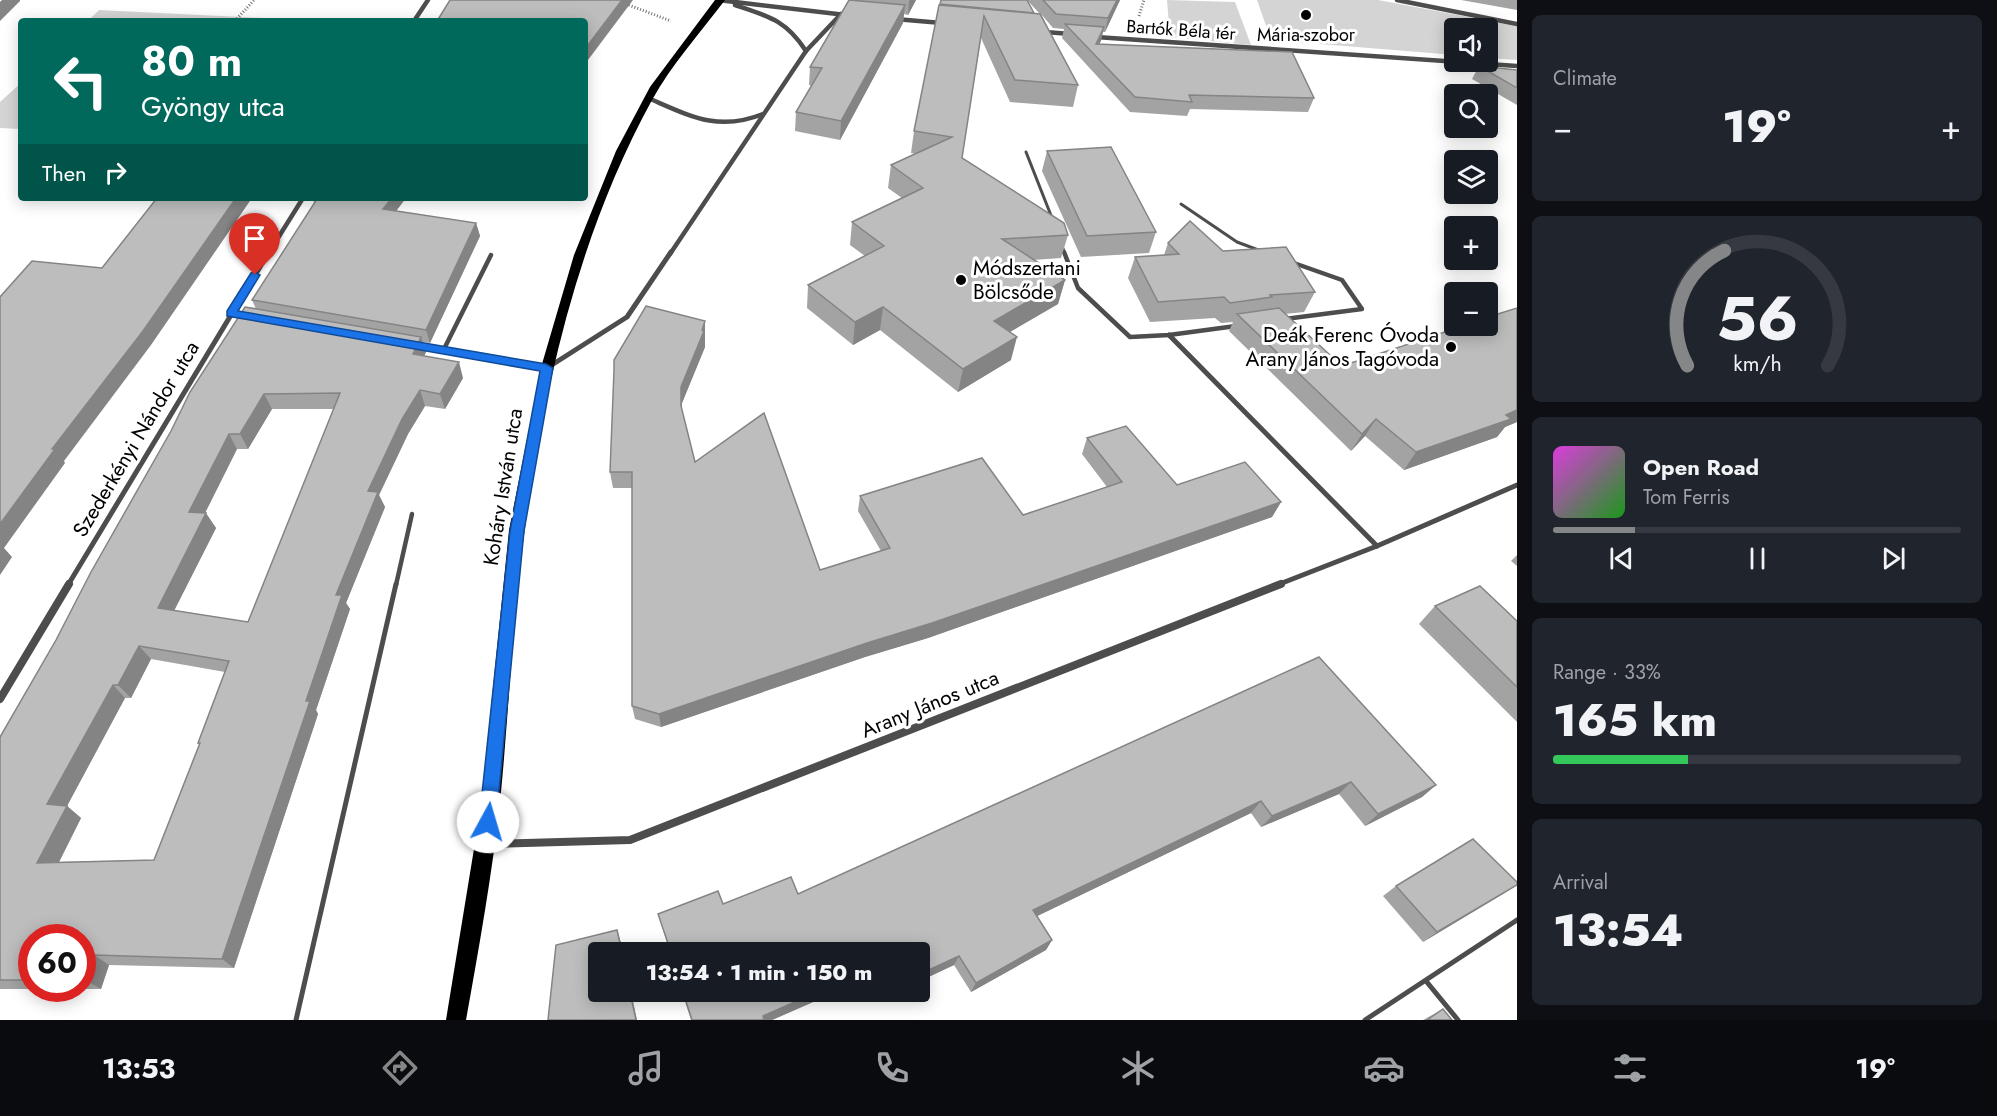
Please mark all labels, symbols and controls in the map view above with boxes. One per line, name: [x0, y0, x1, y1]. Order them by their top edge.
marker: Mária-szobor: [1299, 8, 1313, 22]
street label: Bartók Béla tér: [1125, 13, 1237, 47]
map controls: [1444, 18, 1498, 336]
button: sound: [1444, 18, 1498, 72]
place label: Mária-szobor: [1257, 22, 1356, 48]
text: 80 m: [141, 31, 242, 92]
icon: left: [42, 42, 120, 120]
text: Climate: [1553, 64, 1617, 93]
button: search: [1444, 84, 1498, 138]
text: Gyöngy utca: [141, 87, 285, 126]
text: 19°: [1722, 94, 1791, 159]
text: −: [1553, 104, 1572, 151]
text: +: [1941, 104, 1961, 151]
button: layers: [1444, 150, 1498, 204]
icon: right: [99, 156, 132, 189]
text: Then: [42, 157, 87, 189]
pin: [229, 213, 280, 275]
button: +: [1444, 216, 1498, 270]
icon: arrive: [238, 222, 271, 255]
place label: Módszertani Bölcsőde: [973, 253, 1081, 307]
marker: Módszertani Bölcsőde: [954, 273, 968, 287]
text: 56: [1716, 273, 1798, 363]
button: −: [1444, 282, 1498, 336]
place label: Deák Ferenc Óvoda Arany János Tagóvoda: [1246, 320, 1439, 374]
street label: Szederkényi Nándor utca: [65, 335, 207, 543]
marker: Deák Ferenc Óvoda Arany János Tagóvoda: [1444, 340, 1458, 354]
text: km/h: [1733, 348, 1781, 379]
street label: Koháry István utca: [476, 406, 530, 568]
text: Open Road: [1643, 451, 1759, 483]
text: Tom Ferris: [1643, 483, 1730, 512]
icon: previous: [1605, 542, 1638, 575]
icon: pause: [1741, 542, 1774, 575]
icon: next: [1877, 542, 1910, 575]
text: Range · 33%: [1553, 658, 1661, 687]
street label: Arany János utca: [857, 663, 1003, 745]
text: 165 km: [1553, 688, 1717, 753]
position arrow: [456, 790, 520, 854]
text: Arrival: [1553, 868, 1608, 897]
text: 13:54: [1553, 898, 1684, 963]
speed limit sign: 60: [18, 924, 96, 1002]
text: 13:54 · 1 min · 150 m: [646, 956, 872, 988]
icon: directions: [379, 1047, 421, 1089]
icon: music: [625, 1047, 667, 1089]
icon: phone: [871, 1047, 913, 1089]
icon: climate: [1117, 1047, 1159, 1089]
icon: car: [1363, 1047, 1405, 1089]
icon: filters: [1609, 1047, 1651, 1089]
text: 13:53: [102, 1049, 175, 1088]
text: 19°: [1855, 1049, 1895, 1088]

